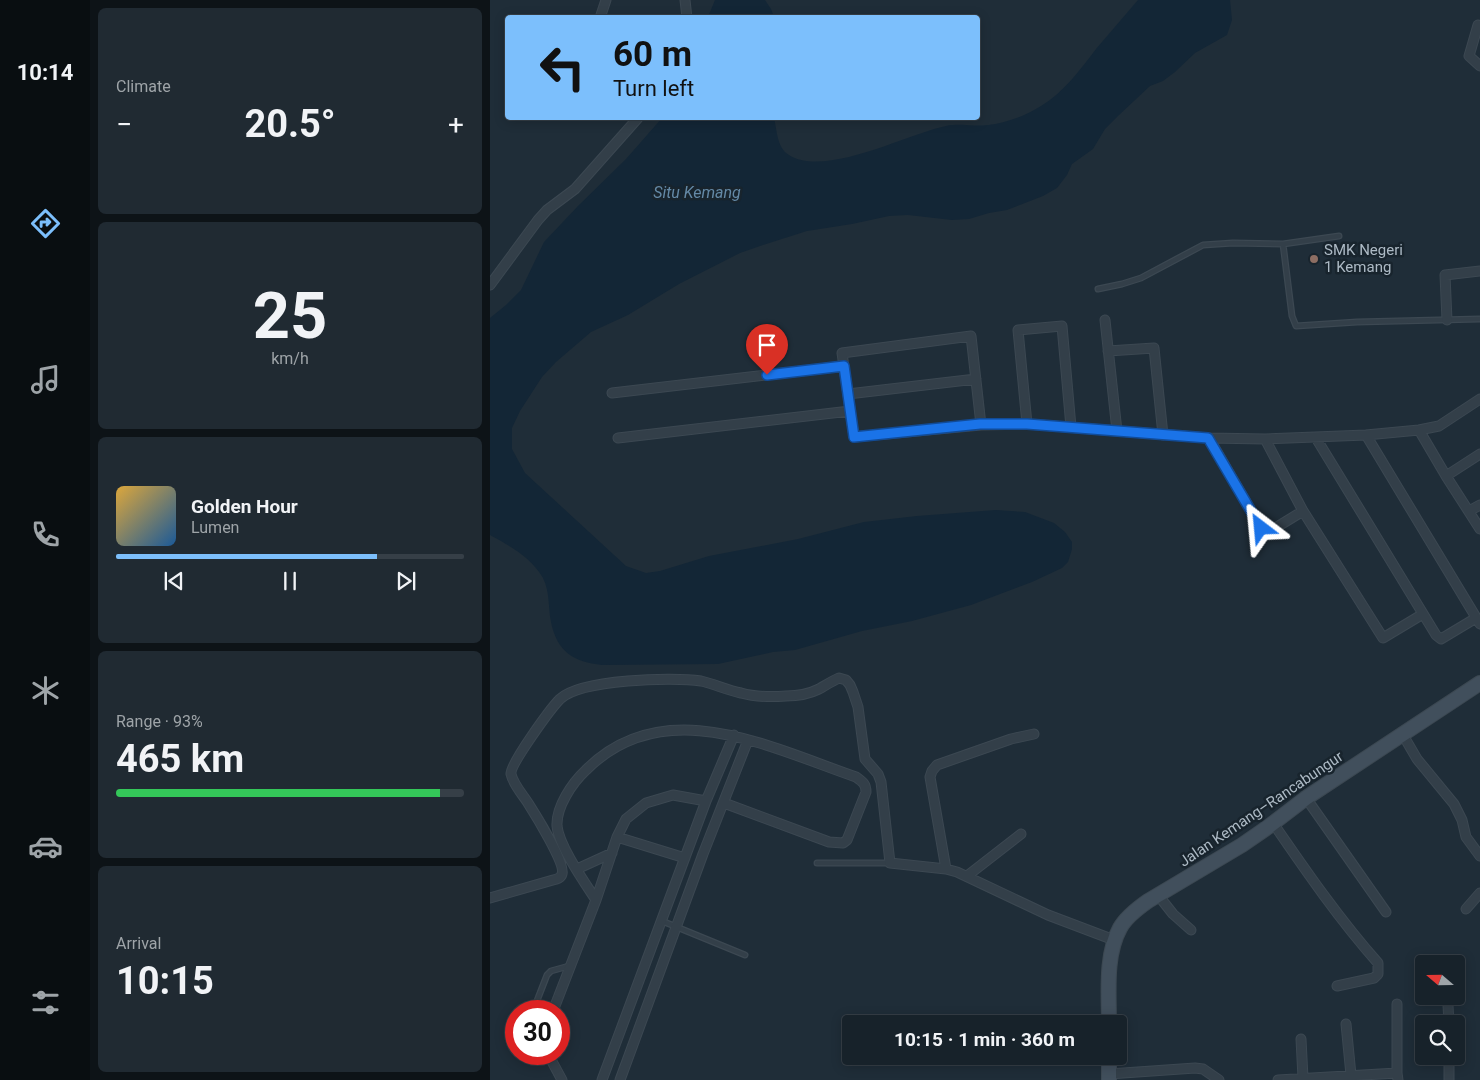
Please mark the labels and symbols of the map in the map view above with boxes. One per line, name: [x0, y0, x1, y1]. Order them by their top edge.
water label: Situ Kemang: [653, 183, 741, 202]
place label: SMK Negeri 1 Kemang: [1324, 241, 1403, 276]
marker: SMK Negeri 1 Kemang: [1308, 253, 1320, 265]
pin: [746, 324, 788, 375]
position arrow: [1234, 501, 1286, 553]
street label: Jalan Kemang–Rancabungur: [1176, 747, 1346, 871]
north arrow: [1415, 955, 1465, 1005]
speed limit sign: 30: [505, 1000, 570, 1065]

